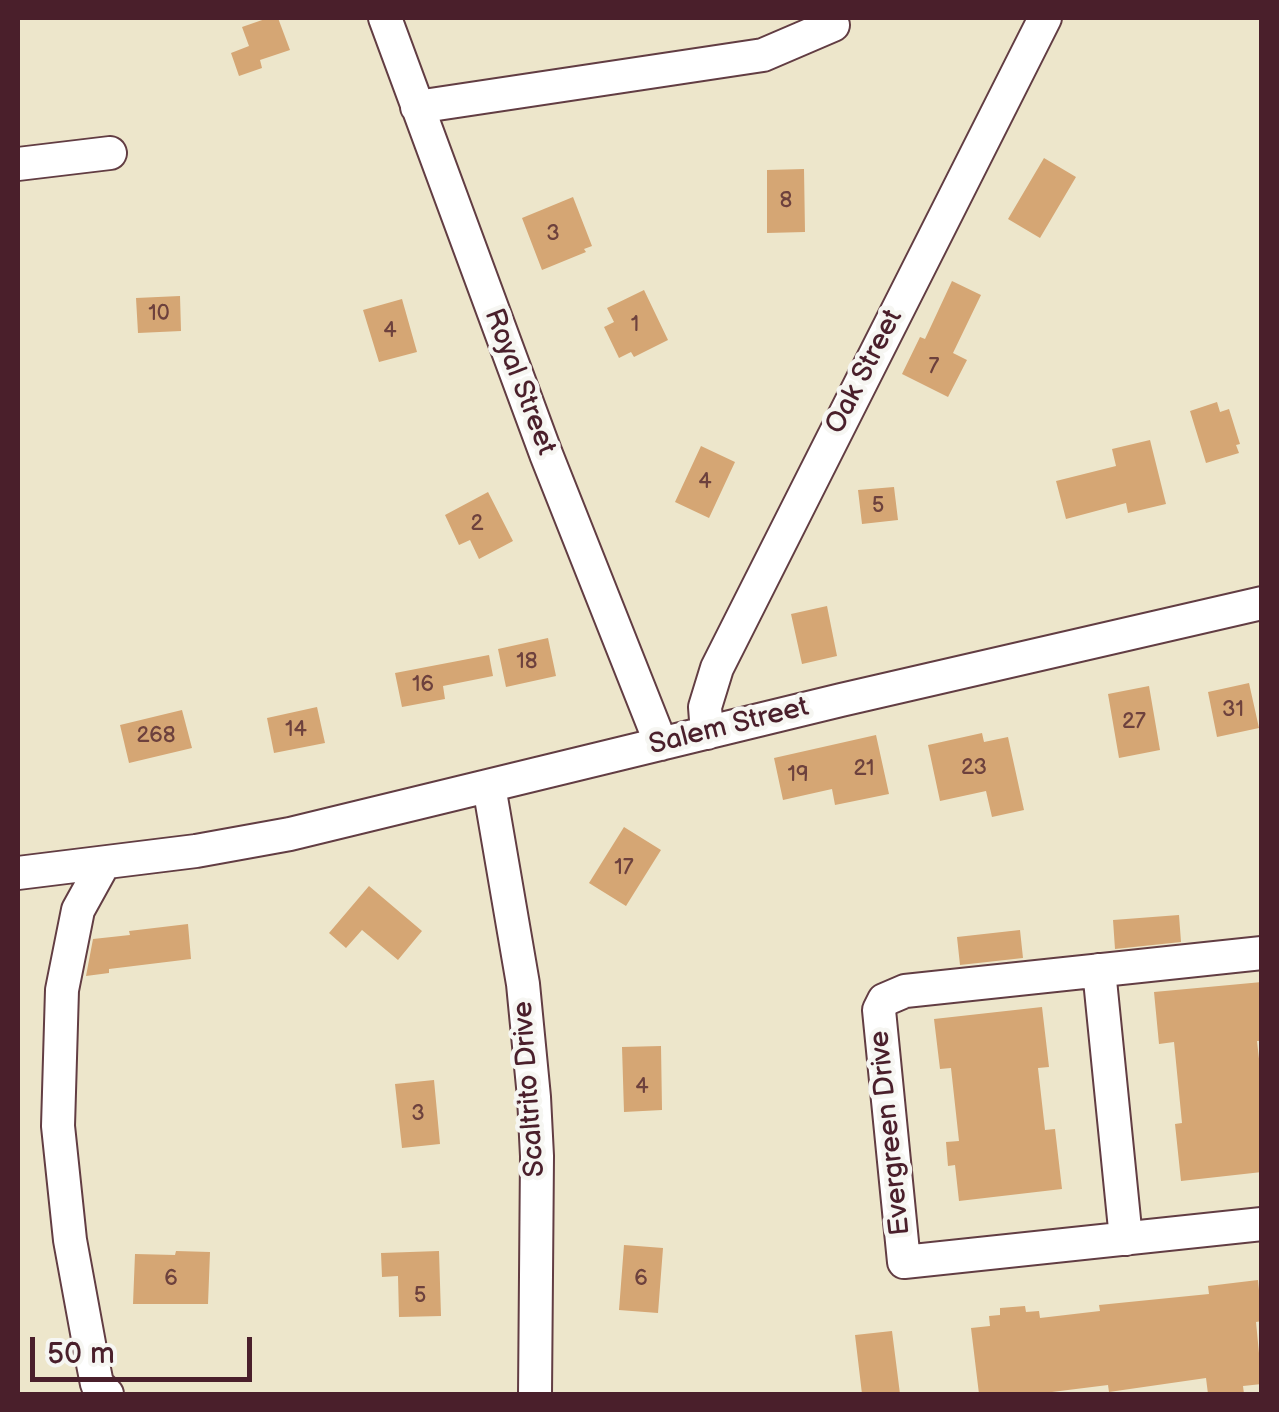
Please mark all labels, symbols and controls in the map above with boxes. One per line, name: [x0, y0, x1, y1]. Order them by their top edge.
house number: 8: [780, 188, 792, 214]
house number: 3: [546, 221, 560, 247]
house number: 10: [148, 301, 170, 327]
street label: Royal Street: [476, 304, 562, 460]
street label: Oak Street: [819, 304, 911, 440]
house number: 1: [631, 312, 639, 338]
house number: 4: [383, 318, 397, 344]
house number: 7: [929, 354, 939, 380]
house number: 4: [698, 469, 712, 495]
house number: 5: [872, 493, 884, 519]
house number: 2: [471, 511, 483, 537]
house number: 18: [516, 649, 538, 675]
house number: 16: [412, 672, 434, 698]
street label: Salem Street: [646, 691, 812, 763]
house number: 31: [1222, 697, 1244, 723]
house number: 27: [1122, 709, 1146, 735]
house number: 14: [285, 717, 307, 743]
house number: 268: [136, 723, 176, 749]
house number: 23: [961, 755, 987, 781]
house number: 21: [853, 756, 875, 782]
house number: 19: [787, 762, 809, 788]
house number: 17: [614, 855, 634, 881]
street label: Scaltrito Drive: [507, 1000, 553, 1178]
street label: Evergreen Drive: [864, 1029, 918, 1237]
house number: 4: [635, 1074, 649, 1100]
house number: 3: [411, 1101, 425, 1127]
house number: 6: [164, 1266, 178, 1292]
house number: 6: [634, 1266, 648, 1292]
house number: 5: [414, 1283, 426, 1309]
scale bar: [35, 1317, 258, 1379]
text: 50 m: [47, 1336, 115, 1372]

